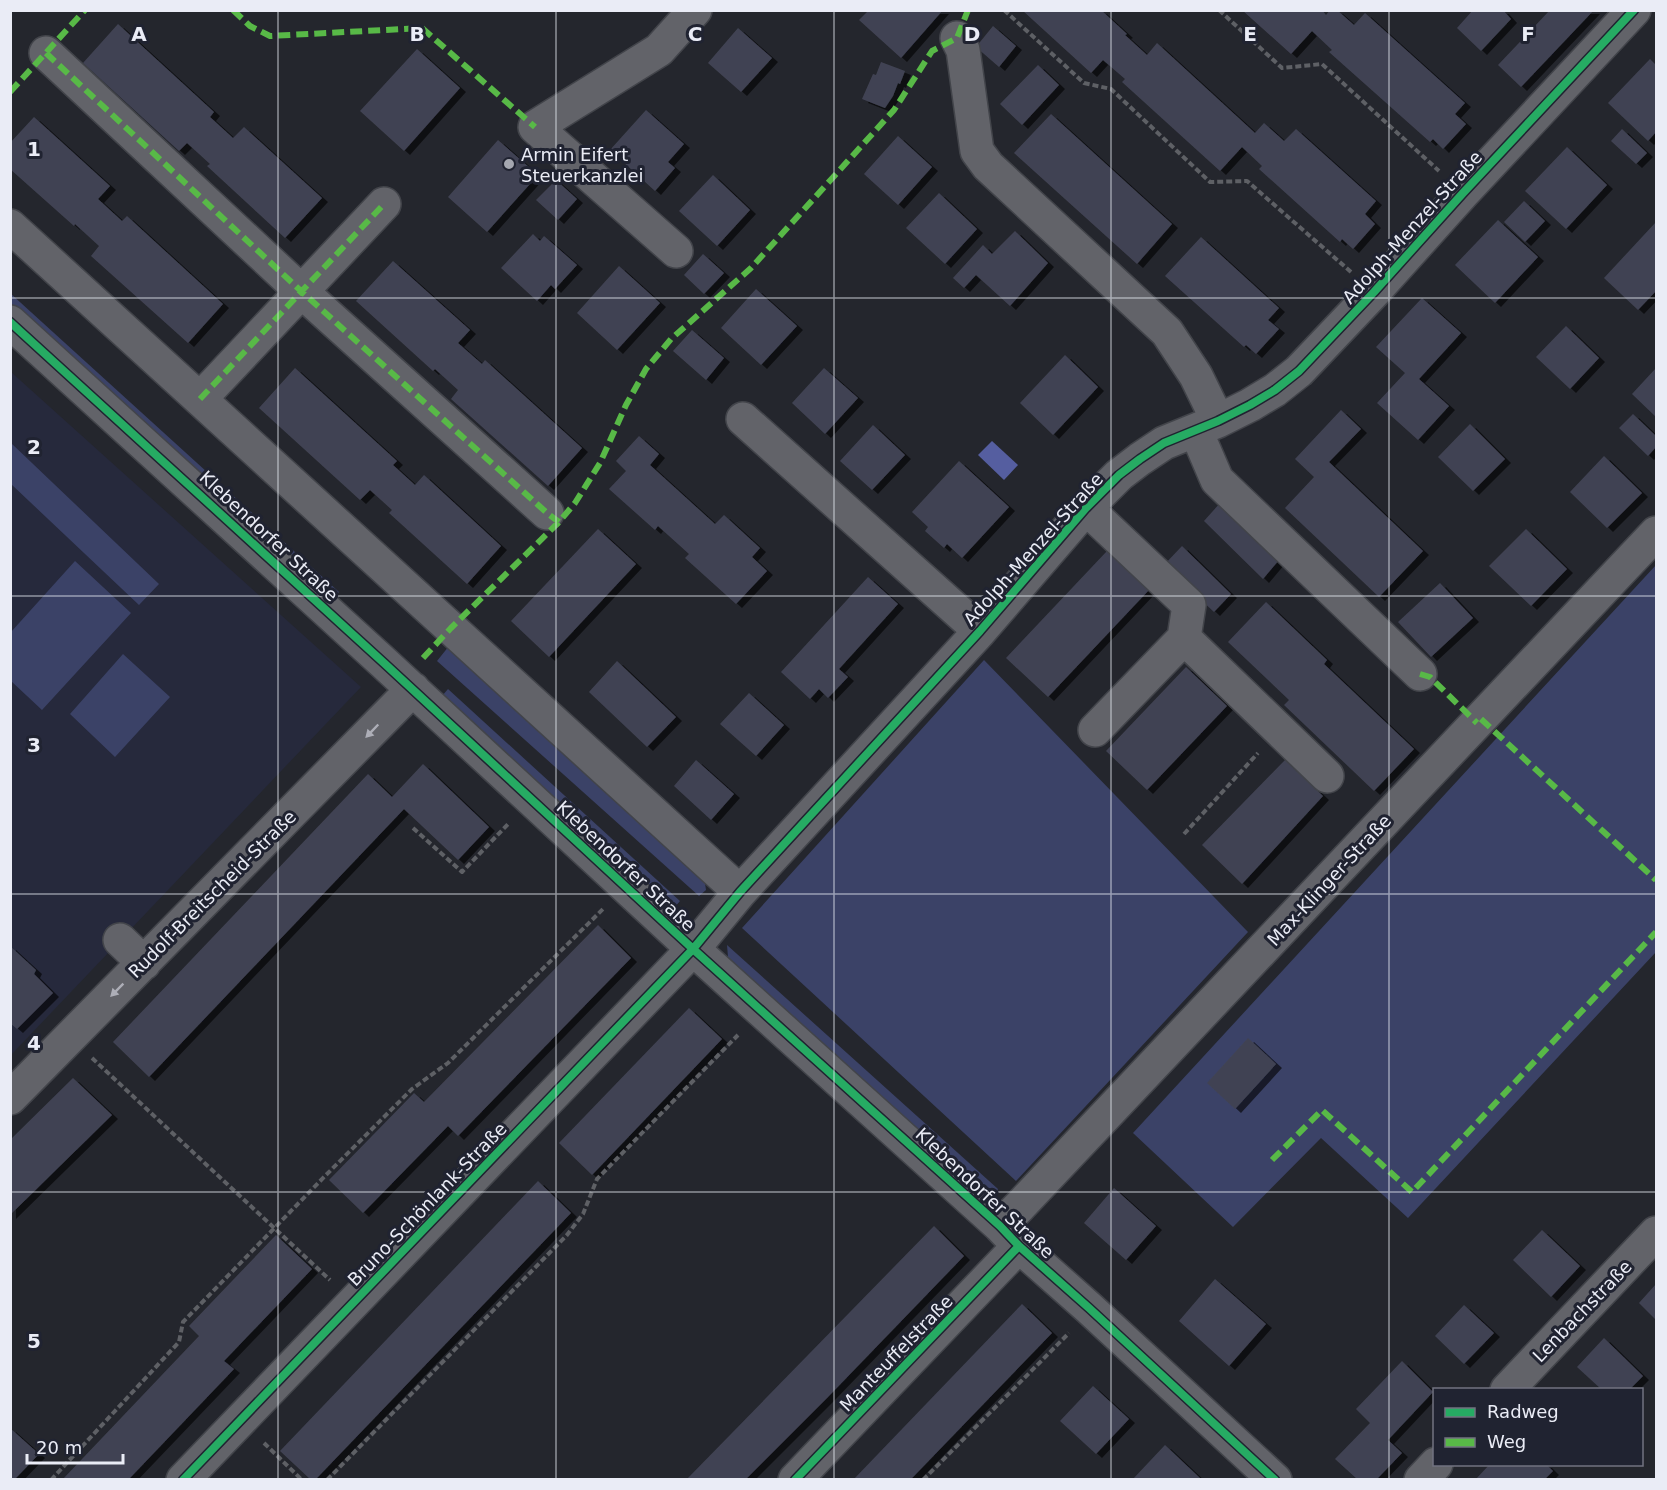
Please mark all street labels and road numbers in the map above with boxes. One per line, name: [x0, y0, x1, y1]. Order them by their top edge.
street label: Adolph-Menzel-Straße: [1338, 146, 1486, 308]
street label: Klebendorfer Straße: [195, 466, 343, 606]
street label: Adolph-Menzel-Straße: [959, 468, 1107, 630]
street label: Klebendorfer Straße: [552, 796, 700, 936]
street label: Rudolf-Breitscheid-Straße: [124, 806, 300, 982]
street label: Max-Klinger-Straße: [1263, 810, 1395, 950]
street label: Bruno-Schönlank-Straße: [343, 1118, 511, 1290]
street label: Klebendorfer Straße: [911, 1123, 1059, 1263]
street label: Lenbachstraße: [1528, 1256, 1636, 1366]
street label: Manteuffelstraße: [835, 1291, 957, 1415]

